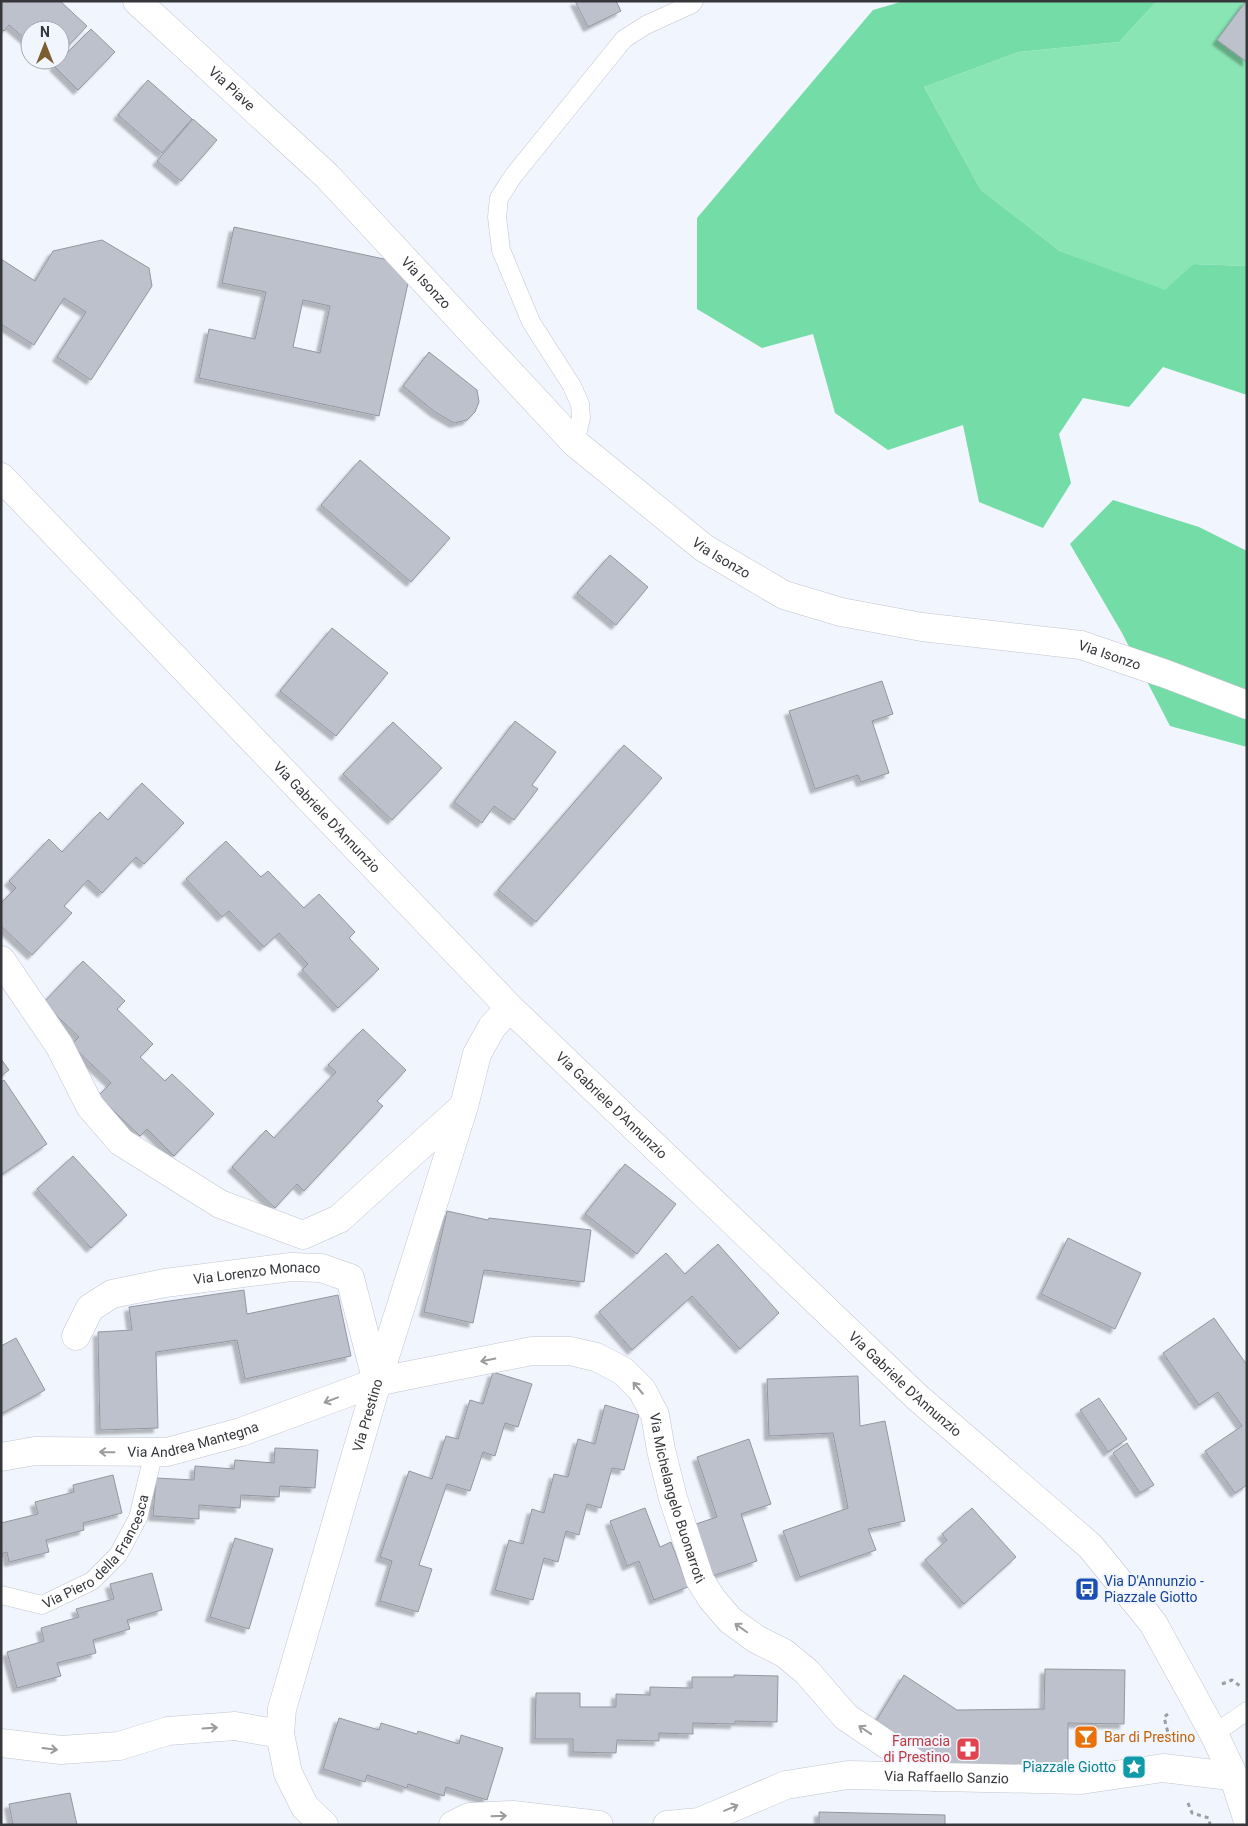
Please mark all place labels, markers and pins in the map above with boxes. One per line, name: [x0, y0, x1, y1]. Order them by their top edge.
place label: Via D'Annunzio - Piazzale Giotto: [1104, 1573, 1204, 1605]
bus stop icon: Via D'Annunzio - Piazzale Giotto: [1074, 1576, 1100, 1602]
bar icon: Bar di Prestino: [1073, 1724, 1099, 1750]
place label: Bar di Prestino: [1104, 1729, 1195, 1745]
place label: Farmacia di Prestino: [883, 1733, 950, 1765]
pharmacy icon: Farmacia di Prestino: [955, 1736, 981, 1762]
place icon: Piazzale Giotto: [1121, 1754, 1147, 1780]
place label: Piazzale Giotto: [1022, 1759, 1116, 1775]

